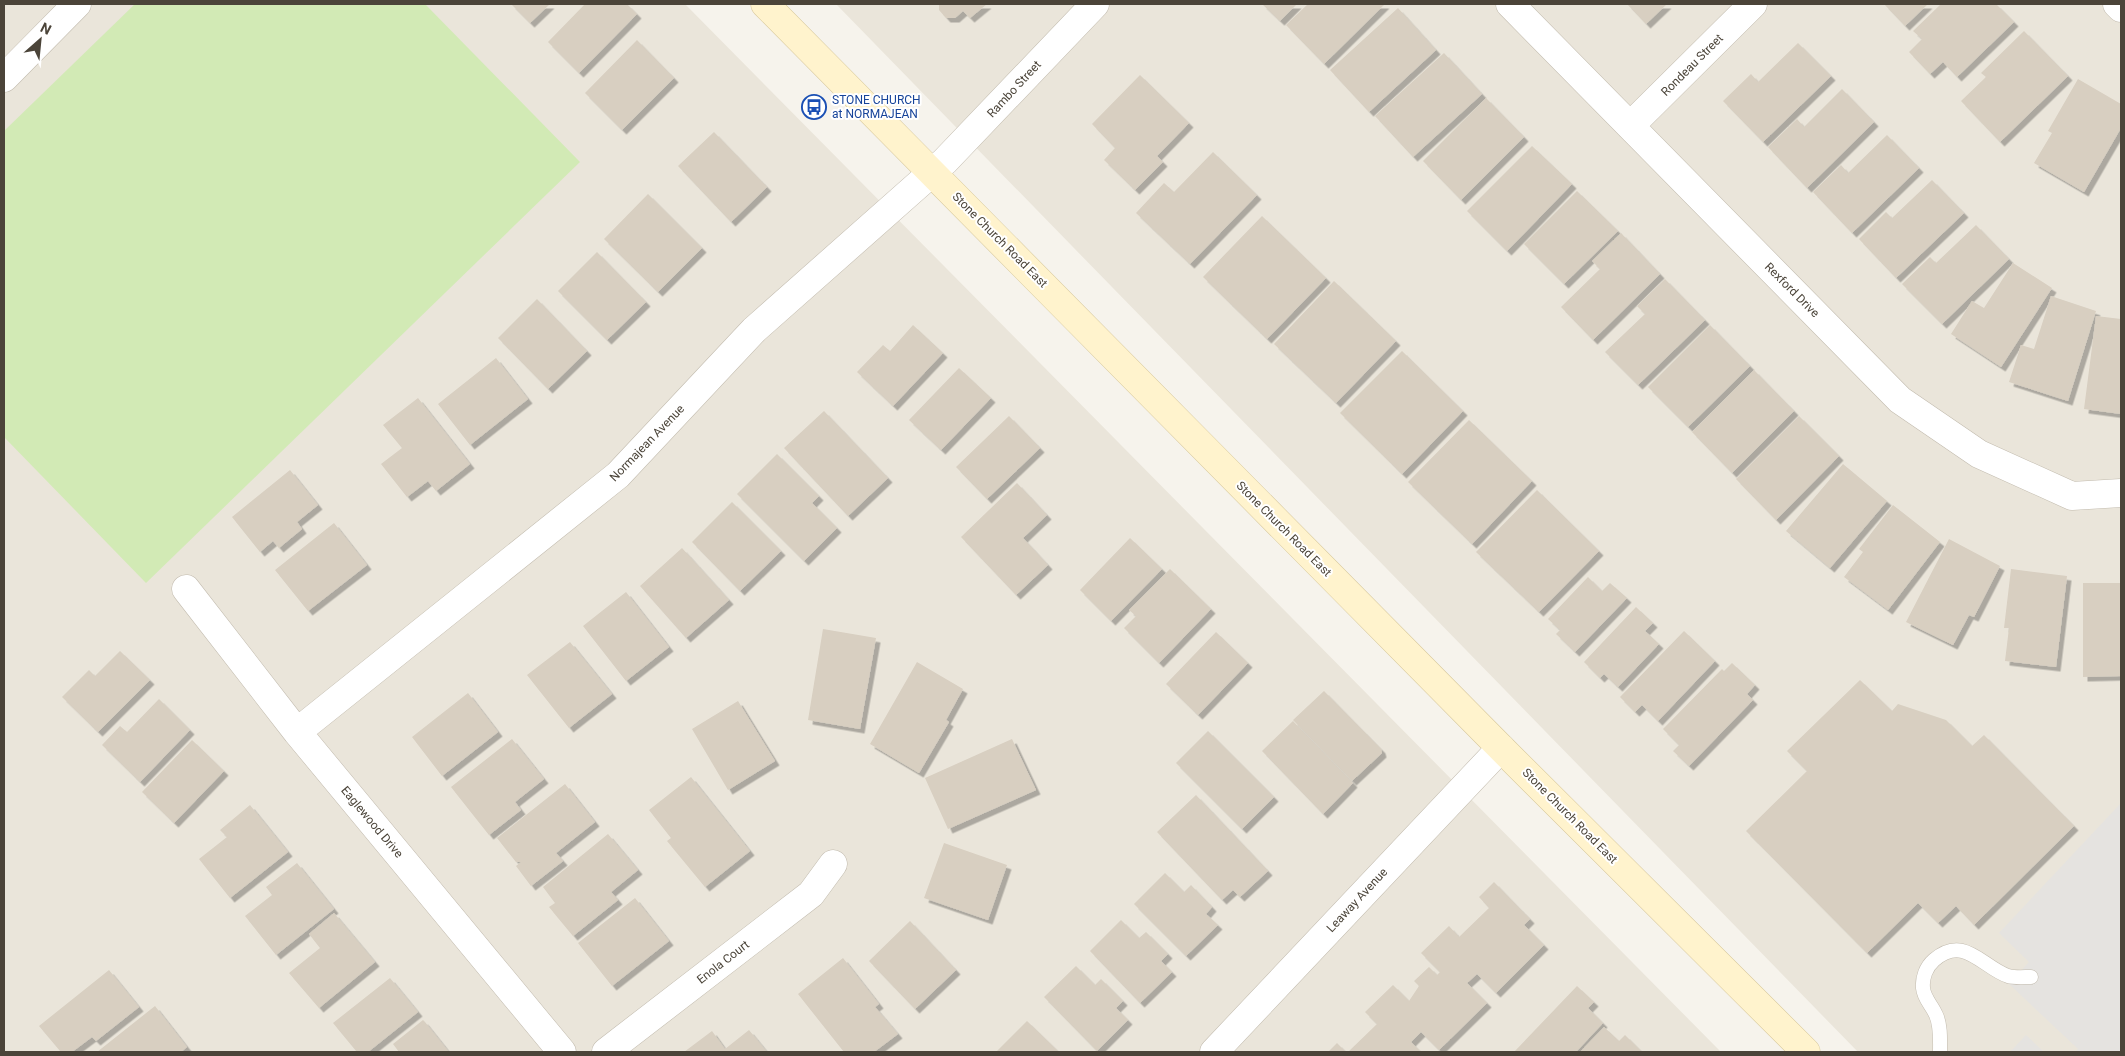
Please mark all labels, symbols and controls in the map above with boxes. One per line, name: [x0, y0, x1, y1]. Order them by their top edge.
north arrow: [15, 15, 65, 65]
text: N: [38, 19, 54, 38]
street label: Rondeau Street: [1658, 31, 1726, 99]
street label: Rambo Street: [984, 58, 1044, 120]
place label: STONE CHURCH at NORMAJEAN: [832, 93, 921, 121]
bus stop icon: STONE CHURCH at NORMAJEAN: [801, 94, 827, 120]
street label: Stone Church Road East: [950, 190, 1050, 290]
street label: Rexford Drive: [1762, 260, 1822, 320]
street label: Normajean Avenue: [607, 402, 687, 484]
street label: Stone Church Road East: [1234, 479, 1334, 579]
street label: Stone Church Road East: [1520, 766, 1620, 866]
street label: Eaglewood Drive: [338, 783, 406, 861]
street label: Leaway Avenue: [1324, 865, 1390, 935]
street label: Enola Court: [694, 937, 752, 987]

